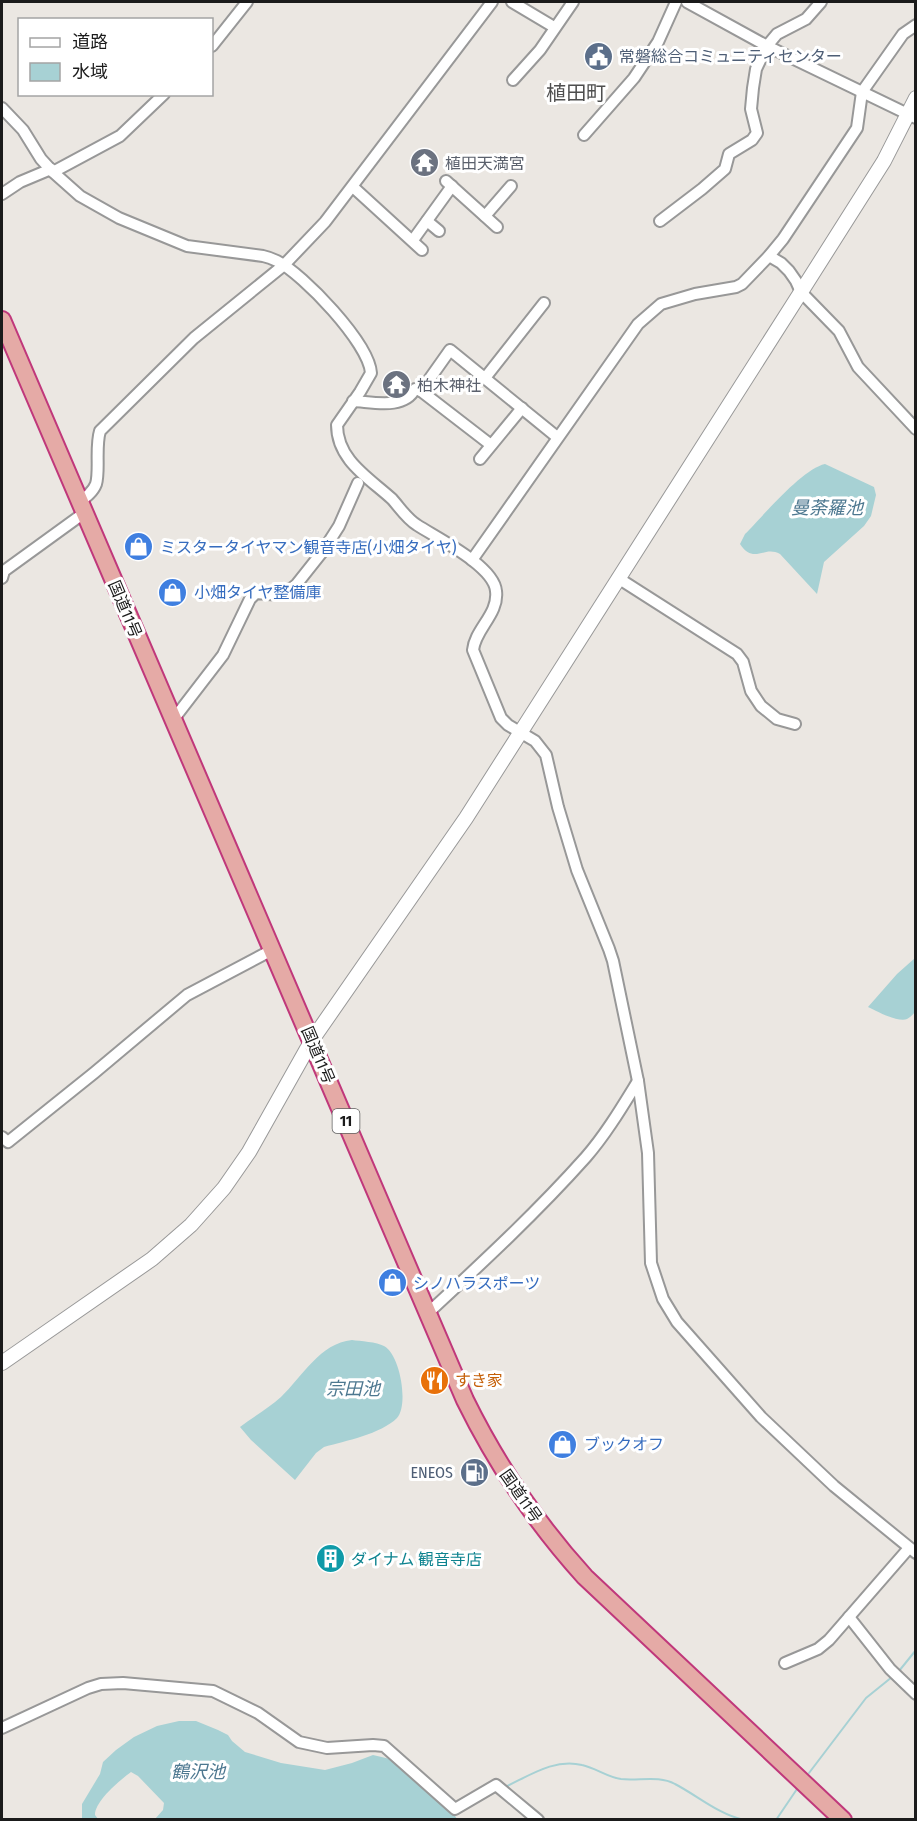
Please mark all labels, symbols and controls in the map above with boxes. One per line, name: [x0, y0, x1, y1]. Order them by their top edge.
legend: [18, 18, 213, 96]
text: 道路: [72, 31, 108, 53]
public building icon: 常磐総合コミュニティセンター: [582, 40, 614, 72]
place label: 常磐総合コミュニティセンター: [619, 47, 842, 66]
text: 水域: [72, 61, 108, 83]
district label: 植田町: [546, 81, 606, 105]
temple icon: 植田天満宮: [408, 147, 440, 179]
place label: 植田天満宮: [445, 154, 525, 173]
temple icon: 柏木神社: [380, 369, 412, 401]
place label: 柏木神社: [417, 376, 481, 395]
water label: 曼荼羅池: [791, 497, 865, 519]
shop icon: ミスタータイヤマン観音寺店(小畑タイヤ): [123, 531, 155, 563]
place label: ミスタータイヤマン観音寺店(小畑タイヤ): [160, 538, 457, 557]
shop icon: 小畑タイヤ整備庫: [157, 576, 189, 608]
street label: 国道11号: [104, 578, 146, 640]
place label: 小畑タイヤ整備庫: [194, 583, 322, 602]
street label: 国道11号: [297, 1024, 339, 1086]
road number: 11: [332, 1109, 360, 1133]
shop icon: シノハラスポーツ: [376, 1267, 408, 1299]
place label: シノハラスポーツ: [413, 1274, 540, 1293]
restaurant icon: すき家: [418, 1364, 450, 1396]
place label: すき家: [455, 1371, 503, 1390]
water label: 宗田池: [326, 1378, 382, 1400]
shop icon: ブックオフ: [547, 1428, 579, 1460]
place label: ブックオフ: [584, 1435, 664, 1454]
fuel station icon: ENEOS: [458, 1456, 490, 1488]
place label: ENEOS: [410, 1463, 453, 1482]
street label: 国道11号: [496, 1466, 546, 1526]
building icon: ダイナム 観音寺店: [314, 1543, 346, 1575]
place label: ダイナム 観音寺店: [351, 1550, 482, 1569]
water label: 鶴沢池: [171, 1761, 227, 1783]

